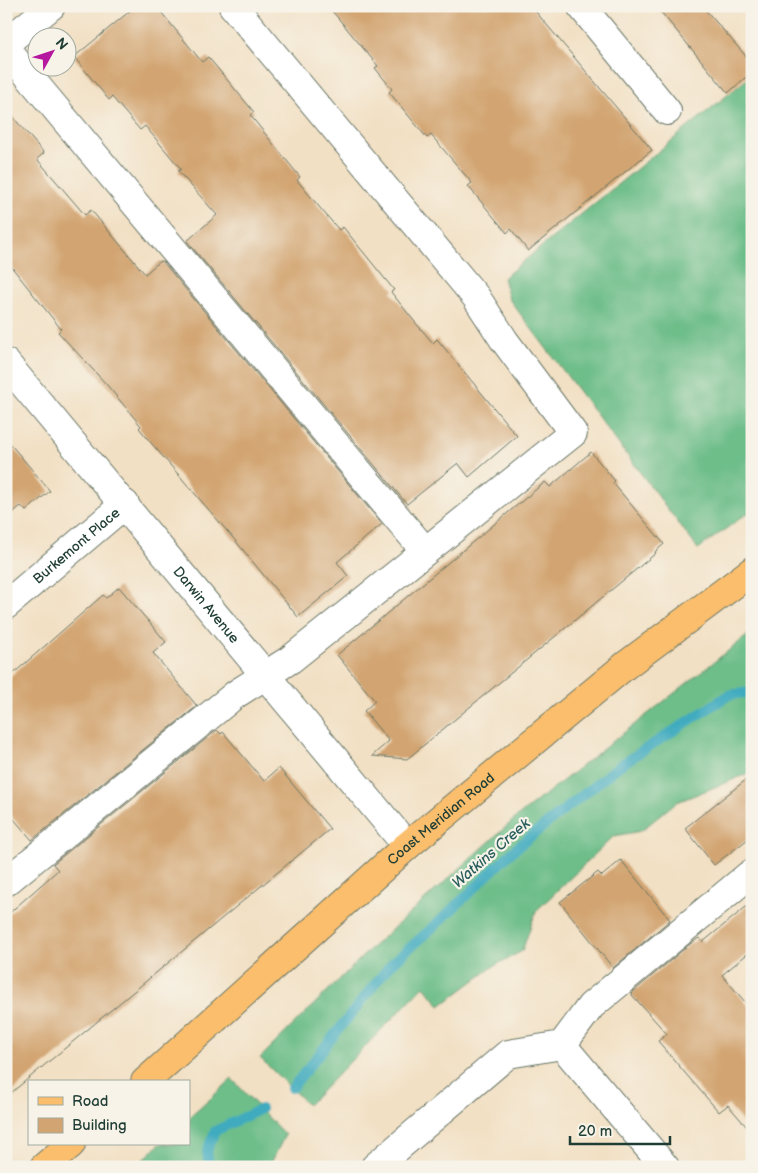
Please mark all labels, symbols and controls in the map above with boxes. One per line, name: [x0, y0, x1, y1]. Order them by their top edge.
north arrow: [28, 28, 78, 78]
text: N: [52, 34, 71, 53]
street label: Burkemont Place: [30, 504, 123, 587]
street label: Darwin Avenue: [169, 563, 243, 647]
street label: Coast Meridian Road: [384, 769, 498, 869]
water label: Watkins Creek: [448, 814, 535, 892]
legend: [28, 1080, 190, 1146]
text: Road: [72, 1092, 108, 1111]
scale bar: [570, 1113, 670, 1145]
text: Building: [72, 1116, 127, 1135]
text: 20 m: [578, 1122, 612, 1141]

